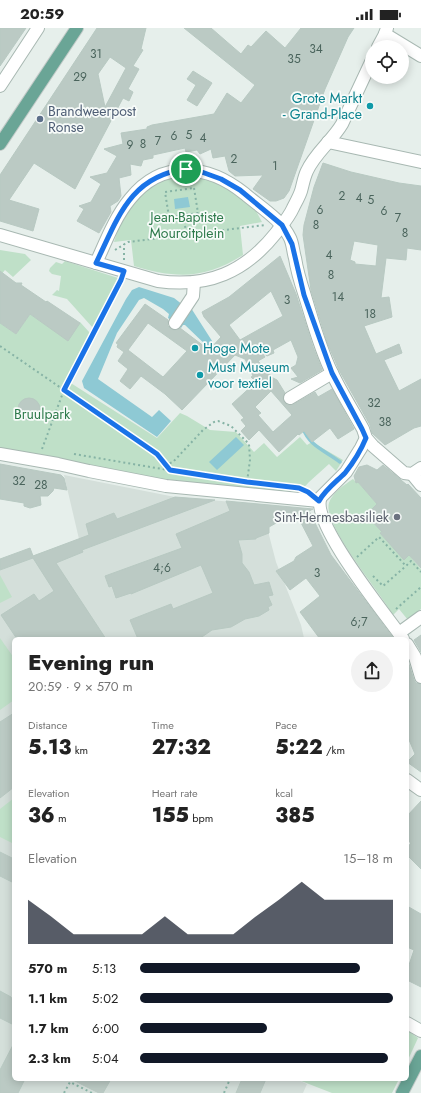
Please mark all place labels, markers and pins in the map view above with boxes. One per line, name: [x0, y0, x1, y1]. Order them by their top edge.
place label: Grote Markt - Grand-Place: [283, 88, 363, 124]
place label: Brandweerpost Ronse: [48, 101, 136, 137]
marker: Grote Markt - Grand-Place: [365, 101, 375, 111]
marker: Brandweerpost Ronse: [35, 114, 45, 124]
pin: [169, 152, 203, 186]
place label: Hoge Mote: [203, 338, 270, 358]
marker: Hoge Mote: [190, 343, 200, 353]
place label: Must Museum voor textiel: [208, 357, 290, 393]
marker: Must Museum voor textiel: [195, 370, 205, 380]
place label: Sint-Hermesbasiliek: [274, 507, 390, 527]
marker: Sint-Hermesbasiliek: [392, 512, 402, 522]

